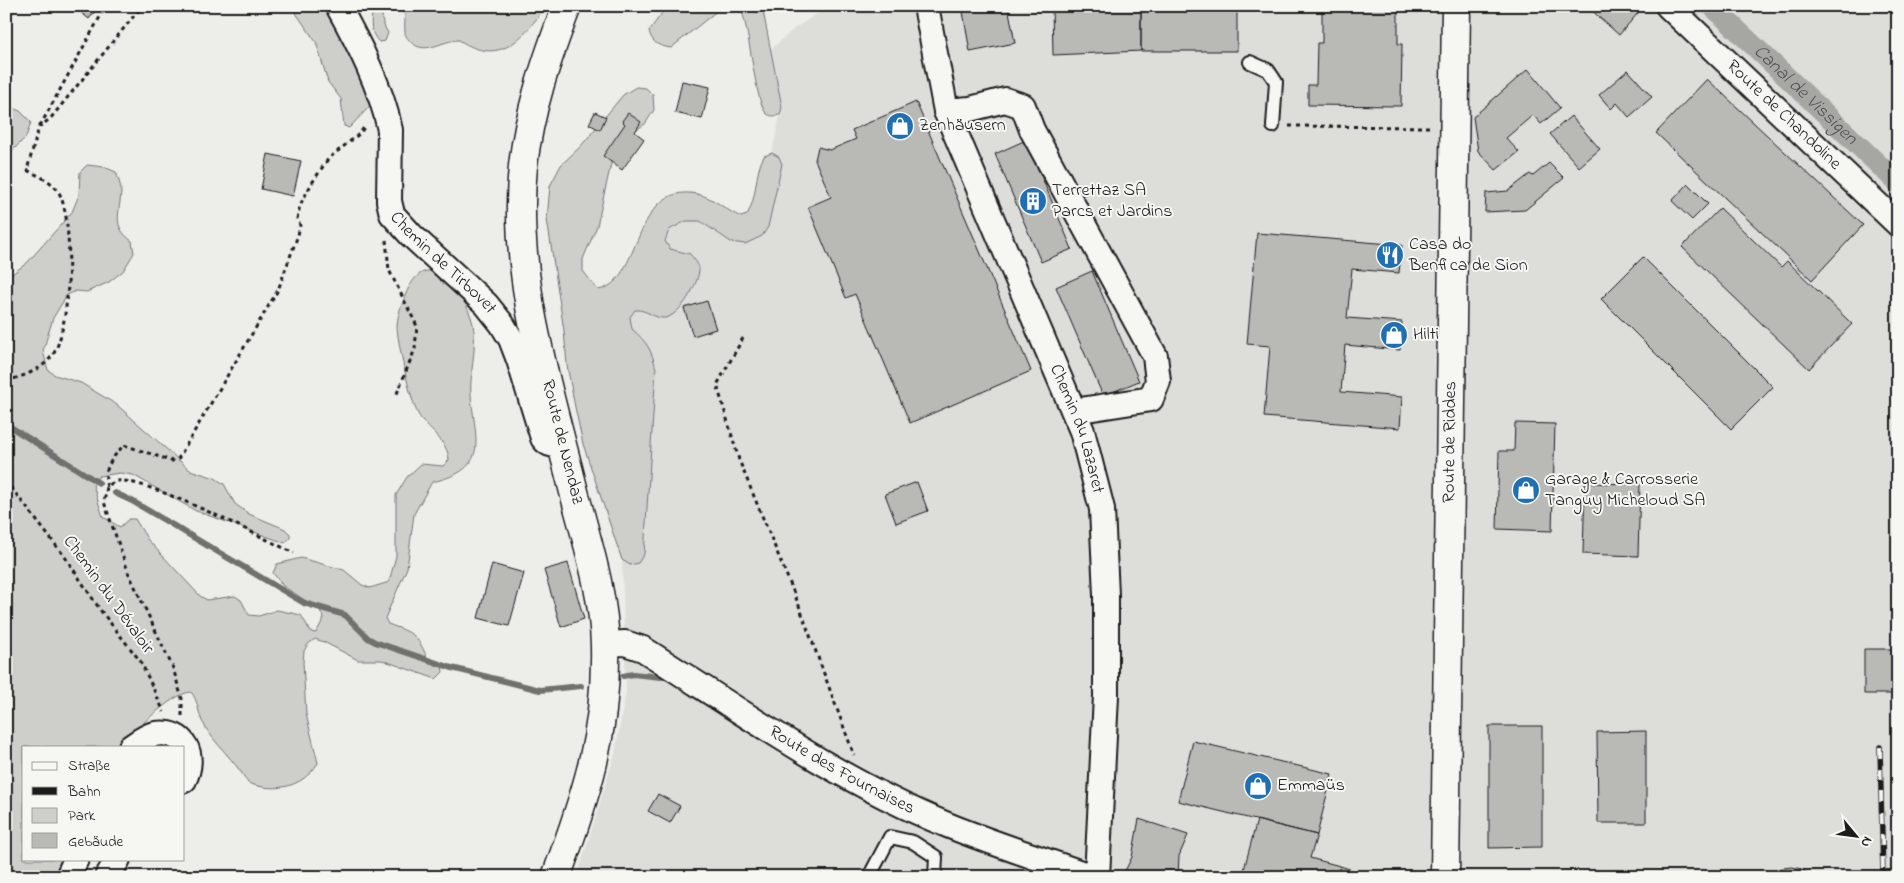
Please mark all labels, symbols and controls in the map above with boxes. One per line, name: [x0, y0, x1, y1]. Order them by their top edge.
water label: Canal de Vissigen: [1747, 39, 1864, 152]
street label: Route de Chandoline: [1720, 54, 1848, 177]
shop icon: Zenhäusern: [885, 111, 915, 141]
place label: Zenhäusern: [919, 113, 1006, 139]
place label: Terrettaz SA Parcs et Jardins: [1052, 178, 1172, 225]
building icon: Terrettaz SA Parcs et Jardins: [1018, 186, 1048, 216]
street label: Chemin de Tirbovet: [383, 206, 503, 320]
place label: Casa do Benfica de Sion: [1408, 232, 1528, 279]
restaurant icon: Casa do Benfica de Sion: [1375, 240, 1405, 270]
shop icon: Hilti: [1379, 320, 1409, 350]
place label: Hilti: [1413, 322, 1439, 348]
street label: Chemin du Lazaret: [1042, 360, 1111, 496]
street label: Route de Nendaz: [534, 377, 590, 507]
street label: Route de Riddes: [1437, 381, 1464, 503]
place label: Garage & Carrosserie Tanguy Micheloud SA: [1545, 467, 1705, 515]
shop icon: Garage & Carrosserie Tanguy Micheloud SA: [1511, 475, 1541, 505]
street label: Chemin du Dévaloir: [56, 530, 160, 660]
street label: Route des Fournaises: [763, 720, 919, 822]
legend: [22, 746, 185, 860]
text: Straße: [68, 755, 110, 777]
shop icon: Emmaüs: [1243, 771, 1273, 801]
place label: Emmaüs: [1277, 773, 1345, 799]
text: Bahn: [67, 781, 101, 803]
text: Park: [68, 805, 96, 827]
north arrow: [1832, 810, 1882, 860]
text: Gebäude: [68, 831, 124, 853]
text: N: [1855, 832, 1878, 851]

